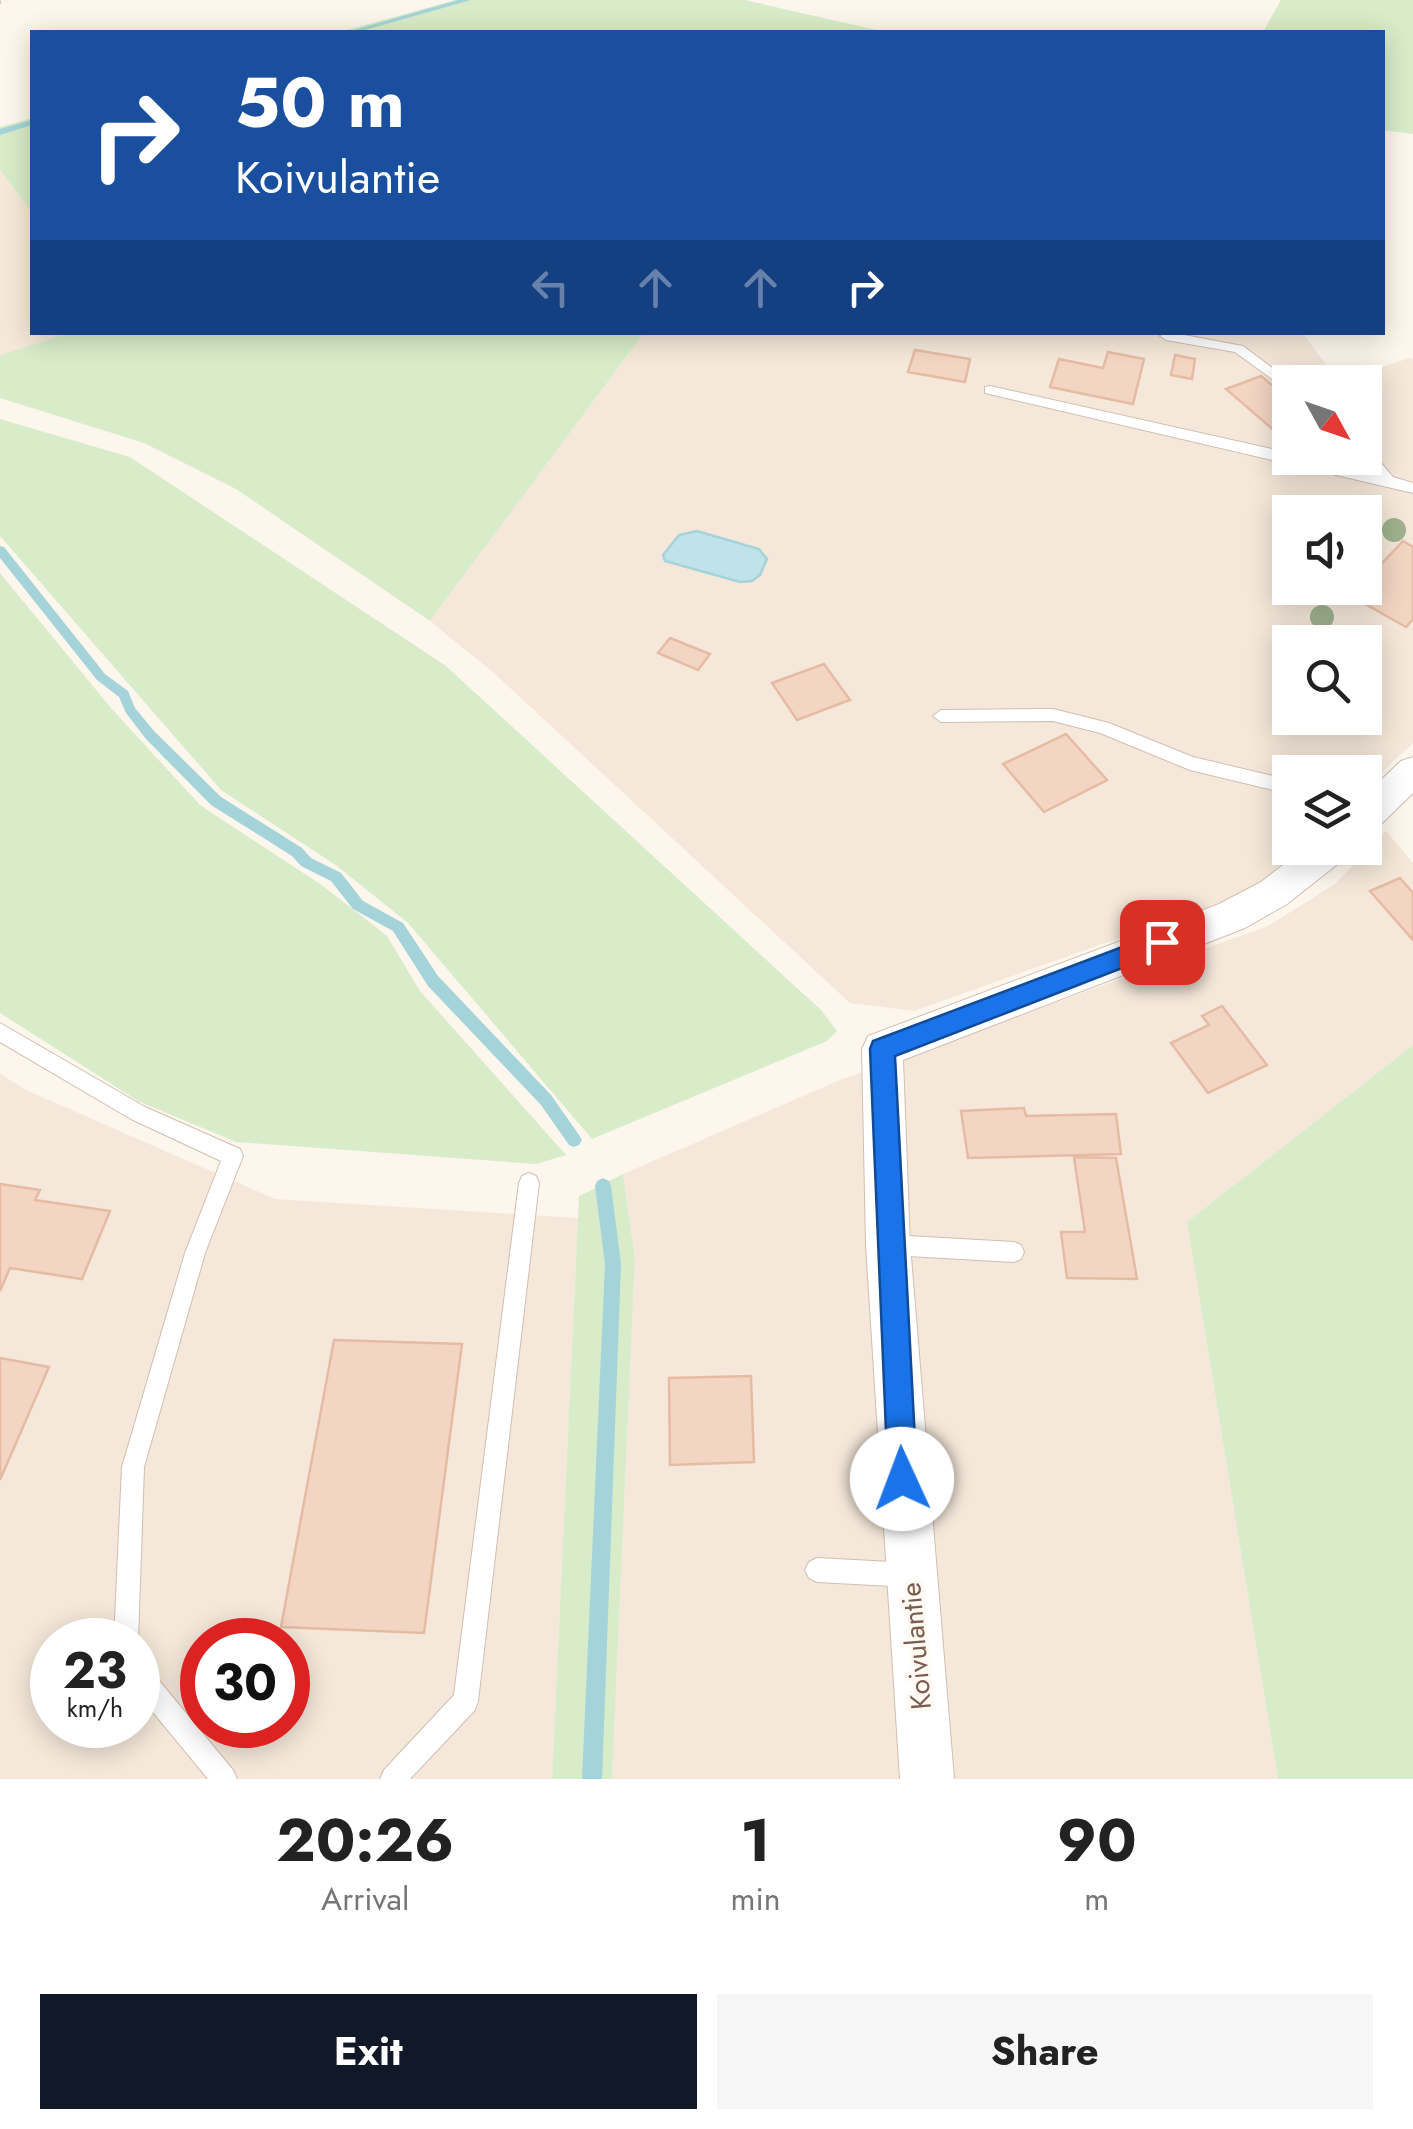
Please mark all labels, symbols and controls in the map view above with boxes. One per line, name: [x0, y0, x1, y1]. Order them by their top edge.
text: 50 m: [235, 52, 405, 153]
icon: right: [70, 70, 200, 200]
text: Koivulantie: [235, 145, 440, 210]
icon: left: [523, 260, 578, 315]
icon: ahead: [628, 260, 683, 315]
icon: ahead: [733, 260, 788, 315]
icon: right: [838, 260, 893, 315]
north arrow: [1272, 365, 1382, 475]
map controls: [1272, 365, 1382, 865]
button: sound: [1272, 495, 1382, 605]
button: search: [1272, 625, 1382, 735]
button: layers: [1272, 755, 1382, 865]
pin: [1120, 900, 1205, 985]
icon: arrive: [1135, 915, 1190, 970]
position arrow: [850, 1427, 954, 1531]
street label: Koivulantie: [890, 1581, 942, 1711]
speed limit sign: 30: [180, 1618, 310, 1748]
text: 23: [63, 1634, 127, 1707]
text: km/h: [67, 1690, 123, 1726]
text: 20:26: [276, 1797, 454, 1884]
text: 1: [740, 1797, 771, 1884]
text: 90: [1057, 1797, 1137, 1884]
text: Arrival: [321, 1876, 409, 1922]
text: min: [730, 1876, 781, 1922]
text: m: [1084, 1876, 1109, 1922]
button: Exit: [40, 1994, 697, 2109]
button: Share: [717, 1994, 1373, 2109]

